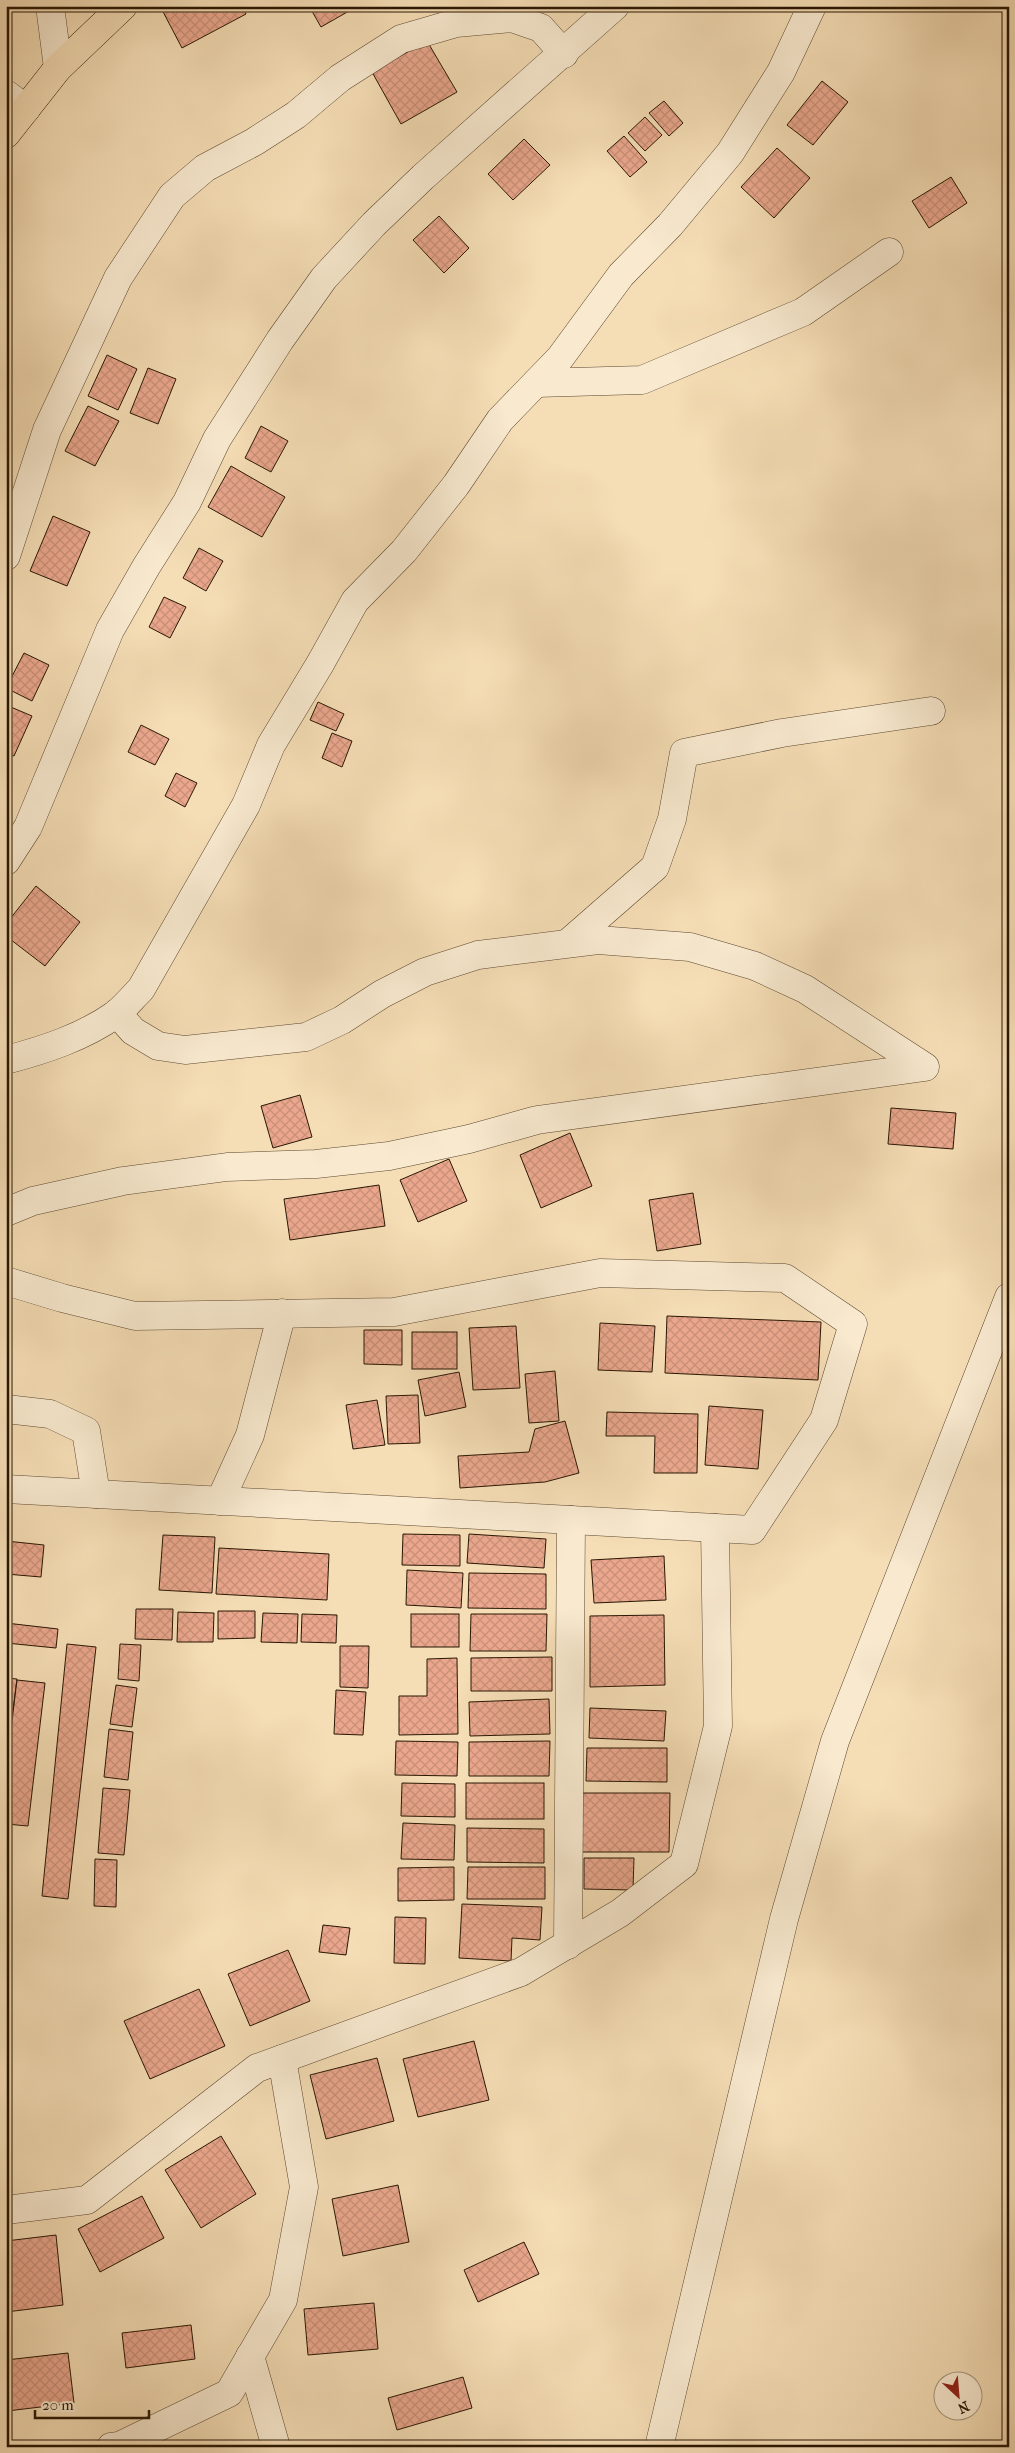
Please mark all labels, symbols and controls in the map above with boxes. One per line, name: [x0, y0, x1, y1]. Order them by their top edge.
north arrow: [932, 2370, 982, 2420]
scale bar: [35, 2388, 149, 2420]
text: 20 m: [42, 2396, 74, 2414]
text: N: [955, 2397, 972, 2417]

